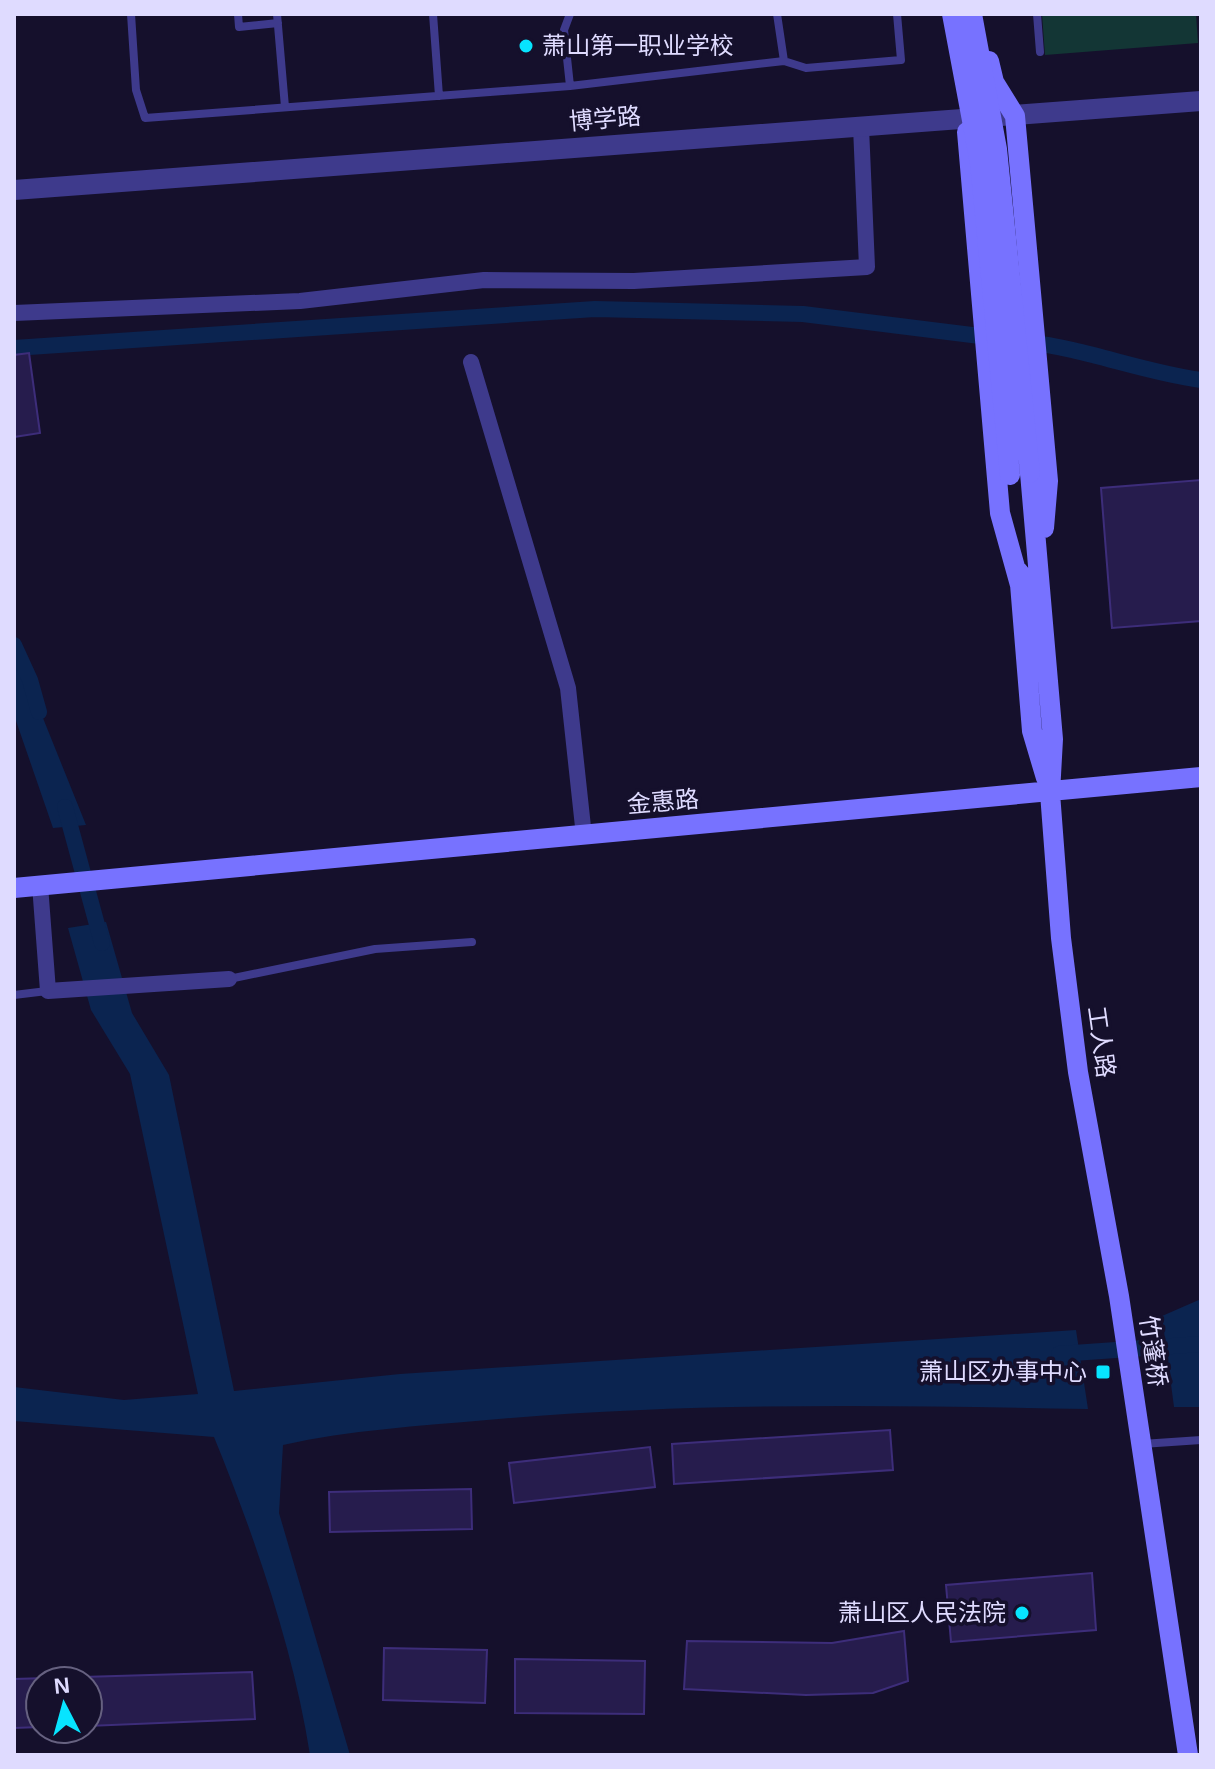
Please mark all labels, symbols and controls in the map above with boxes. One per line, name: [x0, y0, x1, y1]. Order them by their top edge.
place label: 萧山第一职业学校: [542, 32, 734, 59]
marker: 萧山第一职业学校: [517, 37, 535, 55]
street label: 博学路: [568, 102, 642, 135]
street label: 金惠路: [626, 785, 700, 818]
street label: 工人路: [1083, 1004, 1120, 1079]
street label: 竹蓬桥: [1135, 1313, 1172, 1388]
place label: 萧山区办事中心: [919, 1358, 1087, 1385]
marker: 萧山区办事中心: [1094, 1363, 1112, 1381]
place label: 萧山区人民法院: [838, 1599, 1006, 1626]
marker: 萧山区人民法院: [1013, 1604, 1031, 1622]
north arrow: [24, 1665, 104, 1745]
text: N: [53, 1672, 71, 1699]

